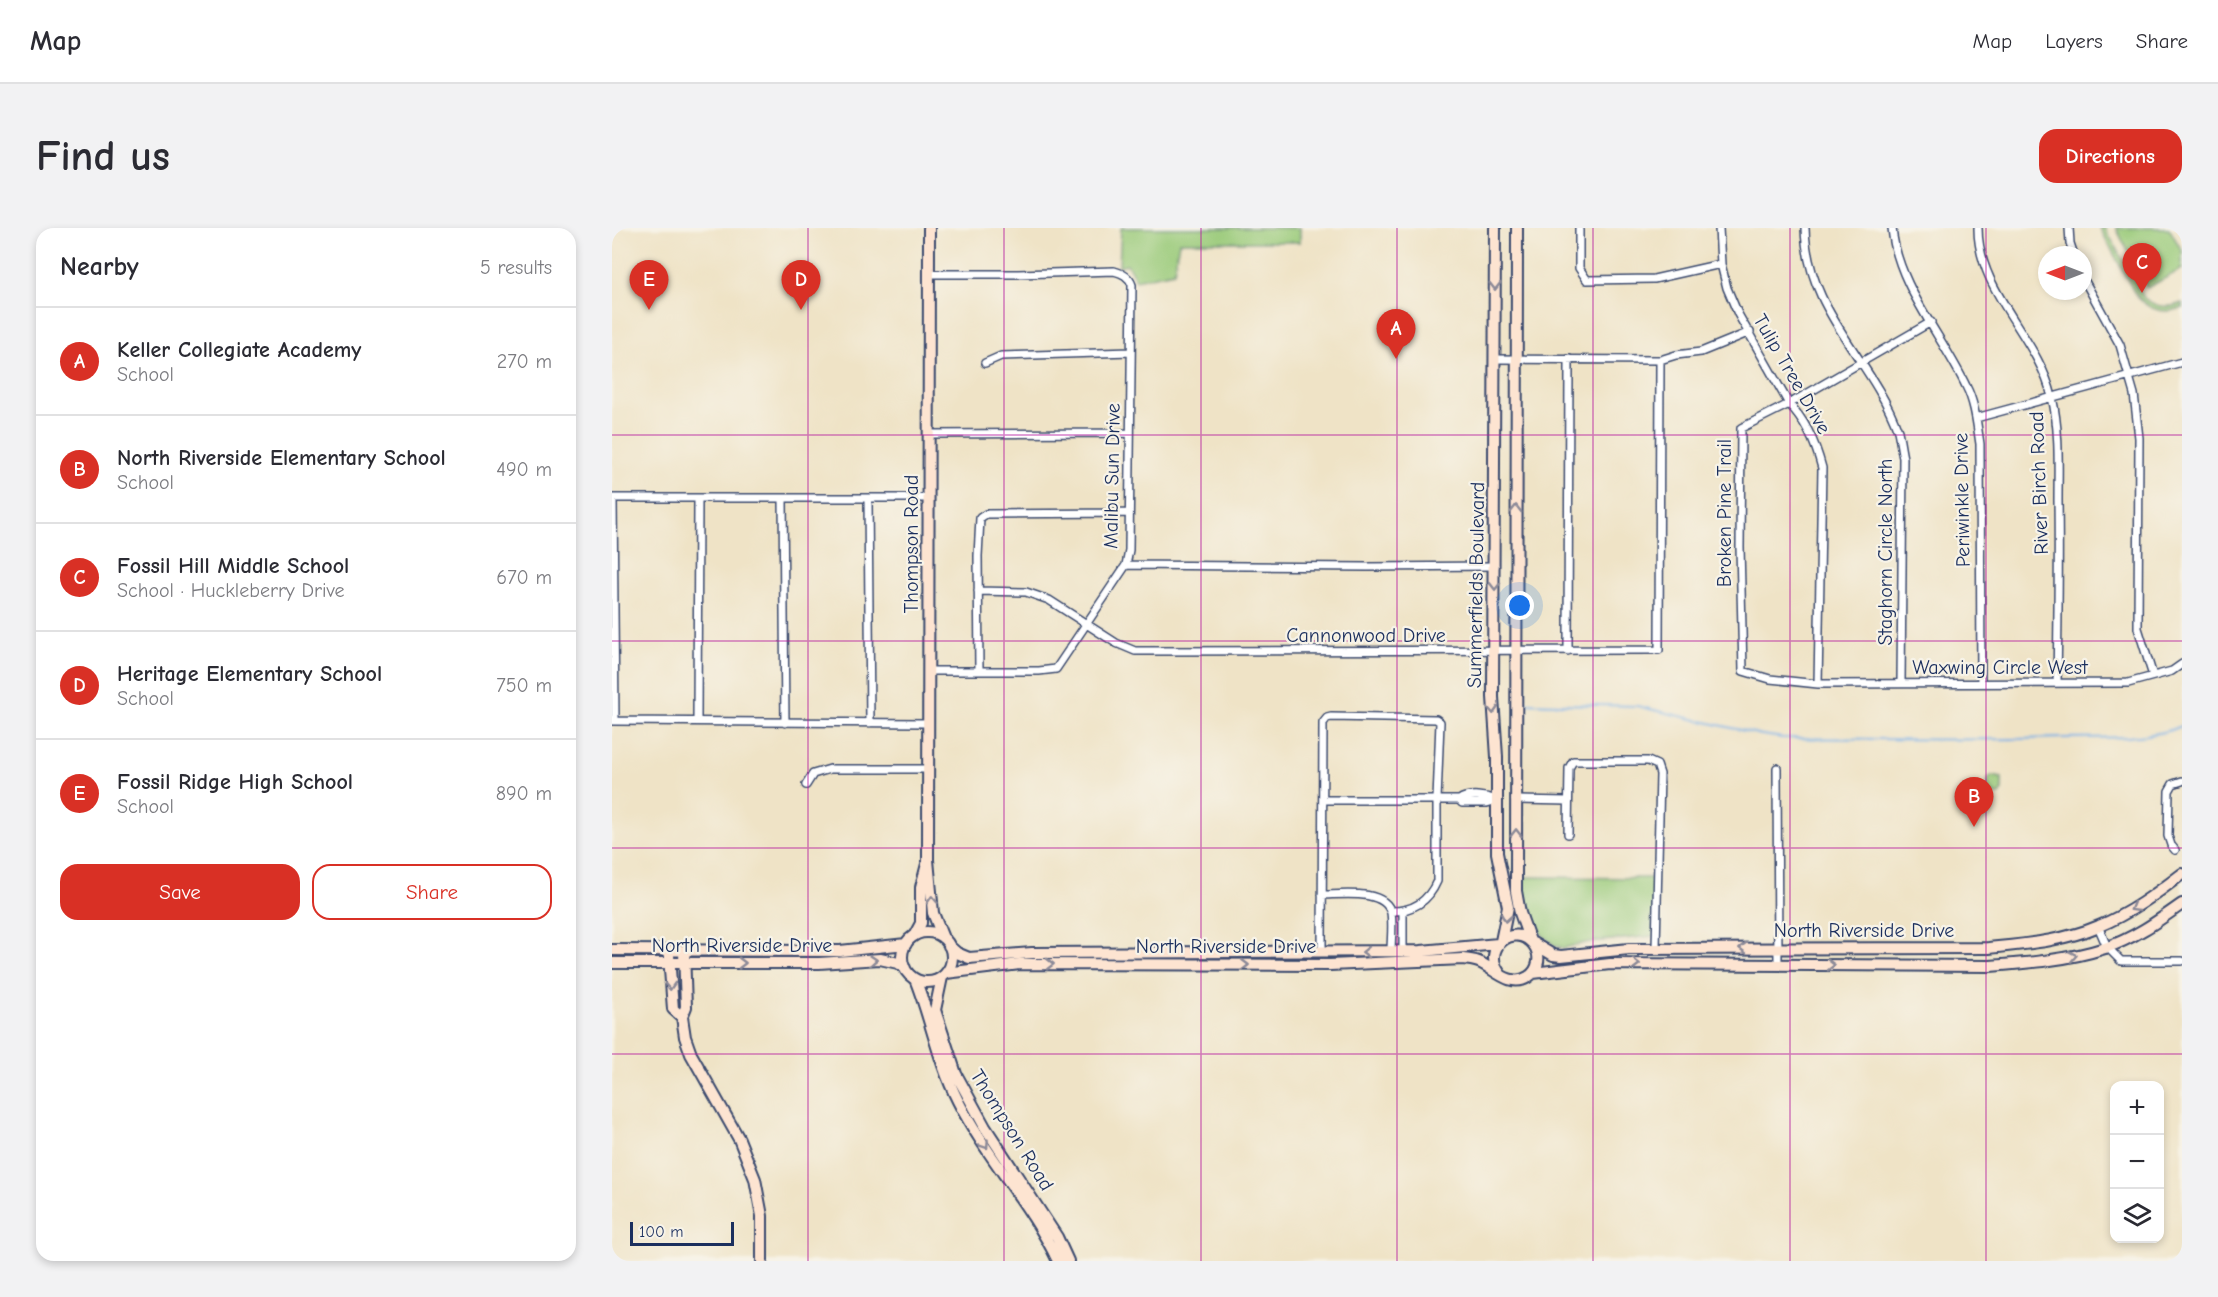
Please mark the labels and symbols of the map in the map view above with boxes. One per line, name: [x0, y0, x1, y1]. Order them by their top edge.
pin: C: [2122, 244, 2162, 293]
north arrow: [2038, 246, 2092, 300]
pin: E: [630, 260, 669, 310]
pin: D: [782, 260, 820, 310]
one-way arrow: [1489, 282, 1501, 291]
pin: A: [1376, 310, 1416, 359]
street label: Tulip Tree Drive: [1748, 310, 1836, 438]
street label: Malibu Sun Drive: [1099, 403, 1125, 549]
street label: River Birch Road: [2025, 411, 2053, 555]
street label: Periwinkle Drive: [1949, 433, 1975, 567]
street label: Broken Pine Trail: [1713, 439, 1736, 587]
street label: Staghorn Circle North: [1874, 458, 1897, 646]
street label: Thompson Road: [900, 475, 923, 613]
street label: Summerfields Boulevard: [1463, 482, 1489, 688]
one-way arrow: [1510, 504, 1522, 513]
one-way arrow: [1489, 582, 1501, 591]
your location: [1505, 591, 1534, 620]
street label: Cannonwood Drive: [1286, 624, 1446, 647]
street label: Waxwing Circle West: [1912, 656, 2089, 679]
one-way arrow: [1487, 705, 1500, 714]
pin: B: [1954, 778, 1994, 827]
one-way arrow: [1510, 828, 1522, 837]
one-way arrow: [925, 896, 938, 905]
one-way arrow: [2130, 900, 2140, 912]
one-way arrow: [1500, 912, 1513, 922]
street label: North Riverside Drive: [1774, 919, 1954, 942]
street label: North Riverside Drive: [652, 934, 832, 957]
street label: North Riverside Drive: [1136, 935, 1316, 958]
one-way arrow: [1739, 942, 1748, 955]
one-way arrow: [1361, 946, 1370, 958]
one-way arrow: [2068, 950, 2078, 963]
one-way arrow: [869, 953, 878, 966]
one-way arrow: [738, 957, 747, 969]
one-way arrow: [1046, 958, 1055, 970]
one-way arrow: [1632, 958, 1641, 970]
one-way arrow: [1241, 959, 1250, 971]
one-way arrow: [1827, 959, 1836, 971]
one-way arrow: [664, 981, 677, 990]
street label: Thompson Road: [966, 1065, 1058, 1195]
one-way arrow: [977, 1138, 988, 1149]
scale bar: [630, 1219, 734, 1246]

